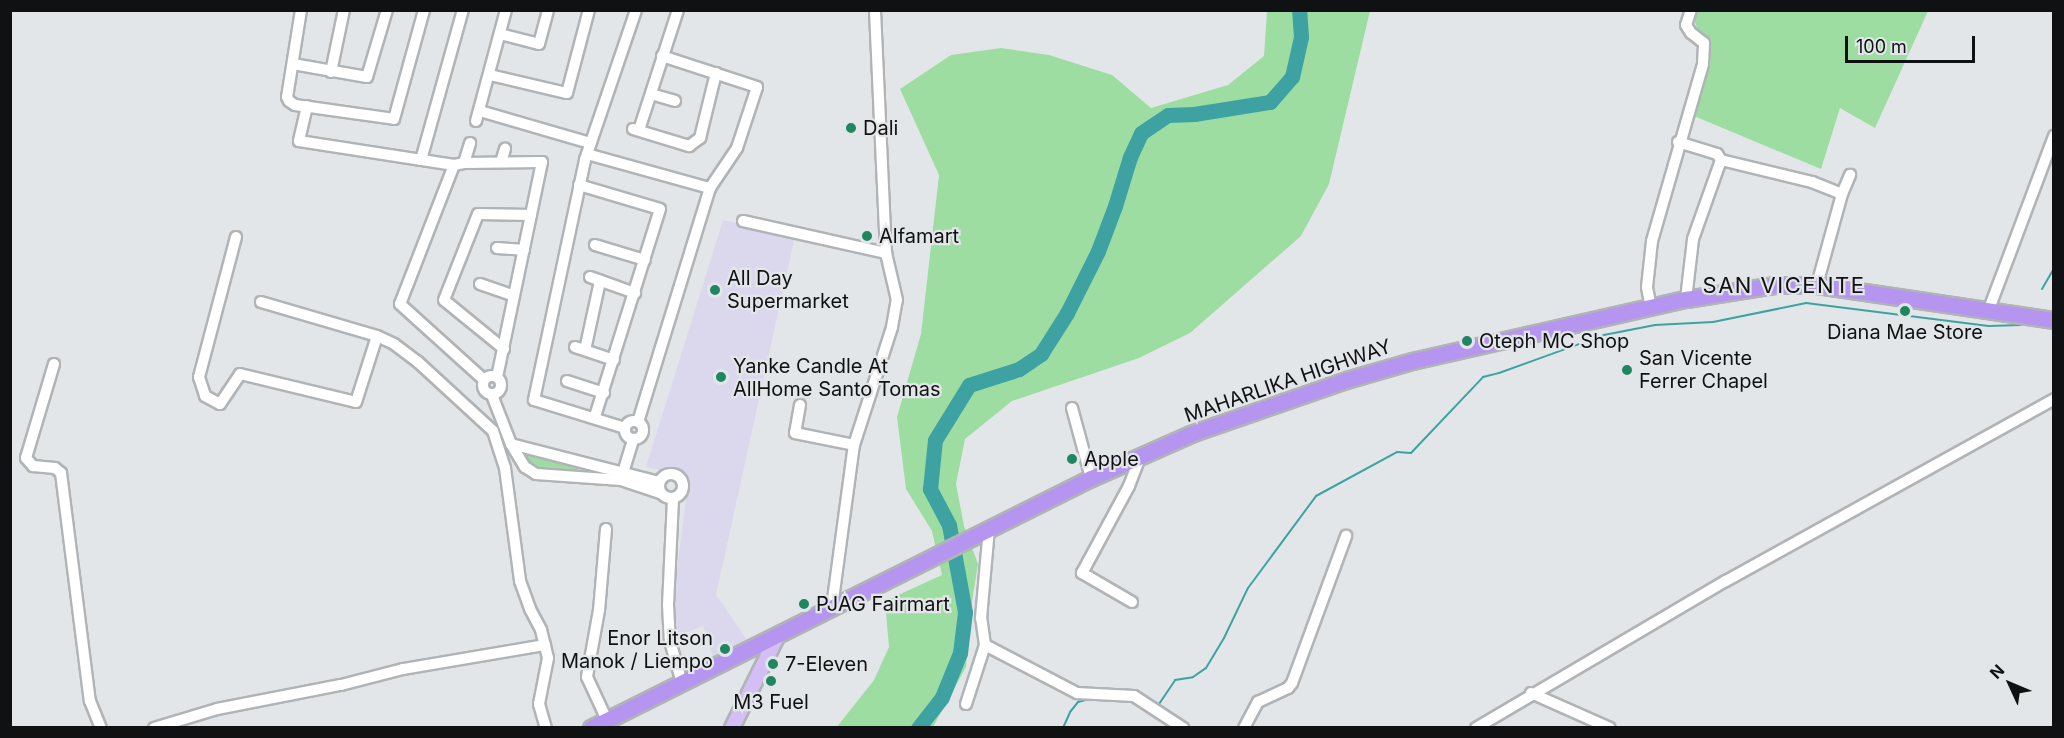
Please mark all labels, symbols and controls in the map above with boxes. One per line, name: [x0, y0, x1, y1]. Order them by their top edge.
scale bar: [1848, 24, 1978, 62]
text: 100 m: [1856, 36, 1907, 57]
place label: Dali: [863, 116, 898, 140]
marker: Dali: [844, 121, 858, 135]
place label: Alfamart: [879, 224, 959, 248]
marker: Alfamart: [860, 229, 874, 243]
place label: All Day Supermarket: [727, 266, 849, 313]
district label: SAN VICENTE: [1703, 273, 1865, 299]
marker: All Day Supermarket: [708, 283, 722, 297]
marker: Diana Mae Store: [1898, 304, 1912, 318]
place label: Diana Mae Store: [1827, 320, 1983, 344]
place label: Oteph MC Shop: [1479, 329, 1629, 353]
street label: MAHARLIKA HIGHWAY: [1181, 334, 1395, 428]
marker: Oteph MC Shop: [1460, 334, 1474, 348]
place label: San Vicente Ferrer Chapel: [1639, 346, 1768, 393]
place label: Yanke Candle At AllHome Santo Tomas: [733, 354, 941, 401]
marker: San Vicente Ferrer Chapel: [1620, 363, 1634, 377]
marker: Yanke Candle At AllHome Santo Tomas: [714, 370, 728, 384]
place label: Apple: [1084, 447, 1139, 471]
marker: Apple: [1065, 452, 1079, 466]
place label: PJAG Fairmart: [816, 592, 950, 616]
marker: PJAG Fairmart: [797, 597, 811, 611]
place label: Enor Litson Manok / Liempo: [561, 626, 713, 673]
marker: Enor Litson Manok / Liempo: [718, 642, 732, 656]
place label: 7-Eleven: [785, 652, 868, 676]
north arrow: [1980, 654, 2040, 714]
marker: 7-Eleven: [766, 657, 780, 671]
text: N: [1986, 660, 2008, 683]
marker: M3 Fuel: [764, 674, 778, 688]
place label: M3 Fuel: [733, 690, 809, 714]

